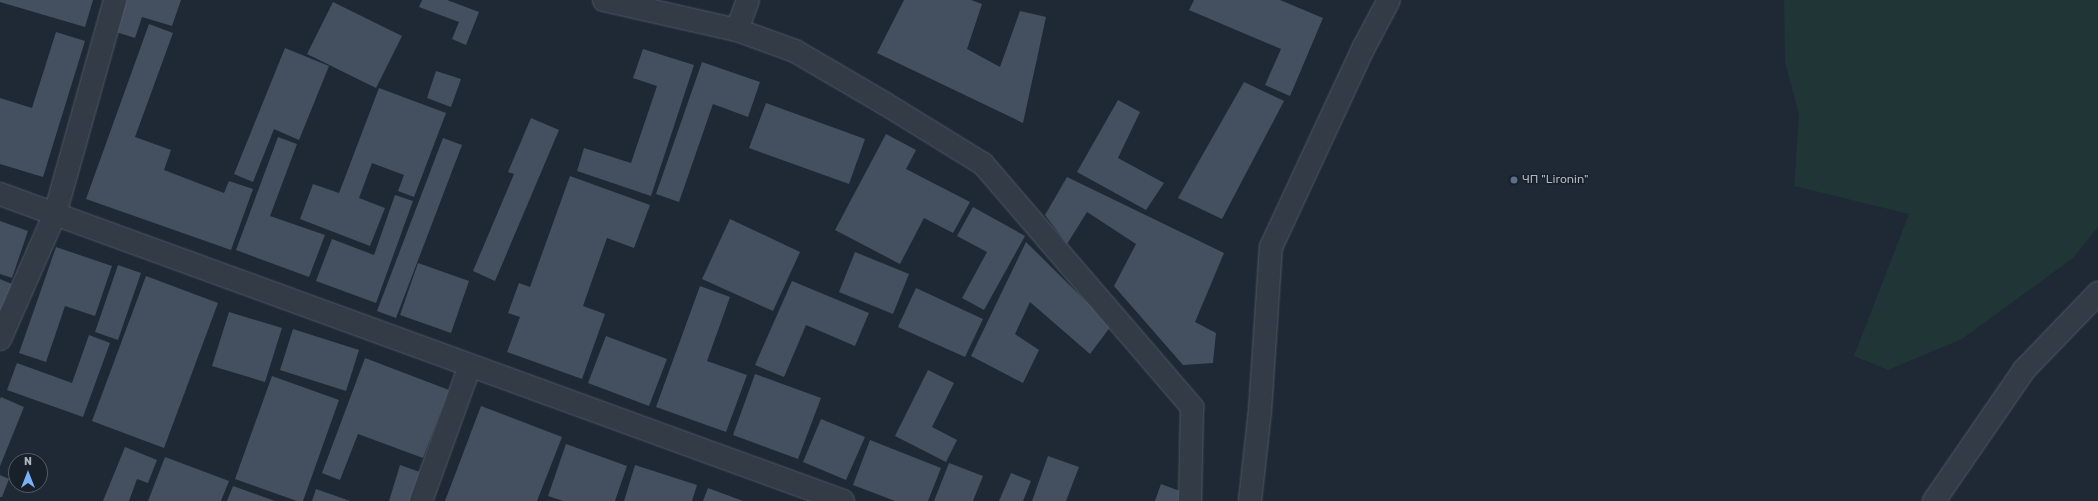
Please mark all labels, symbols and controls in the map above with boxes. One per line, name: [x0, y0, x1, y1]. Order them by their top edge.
place label: ЧП "Lironin": [1522, 173, 1588, 187]
marker: ЧП "Lironin": [1509, 175, 1519, 185]
north arrow: [8, 453, 48, 493]
text: N: [24, 455, 32, 468]

